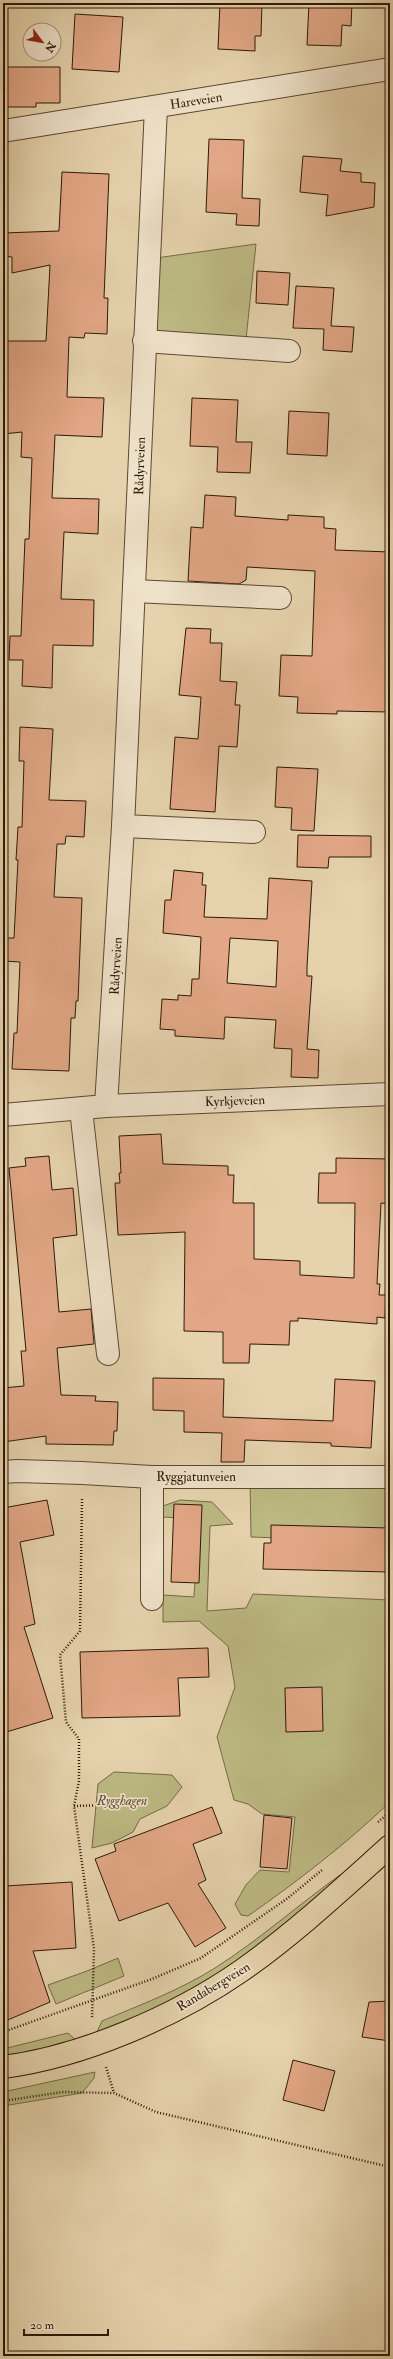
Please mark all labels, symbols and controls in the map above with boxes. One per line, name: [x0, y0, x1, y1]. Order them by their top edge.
north arrow: [22, 22, 62, 62]
text: N: [41, 39, 59, 56]
street label: Hareveien: [169, 89, 224, 113]
street label: Rådyrveien: [131, 436, 150, 495]
street label: Rådyrveien: [106, 936, 127, 996]
street label: Kyrkjeveien: [205, 1092, 266, 1111]
street label: Ryggjatunveien: [156, 1469, 236, 1486]
park label: Rygghagen: [96, 1793, 147, 1809]
street label: Randabergveien: [174, 1959, 253, 2015]
scale bar: [24, 2311, 108, 2337]
text: 20 m: [30, 2318, 55, 2333]

